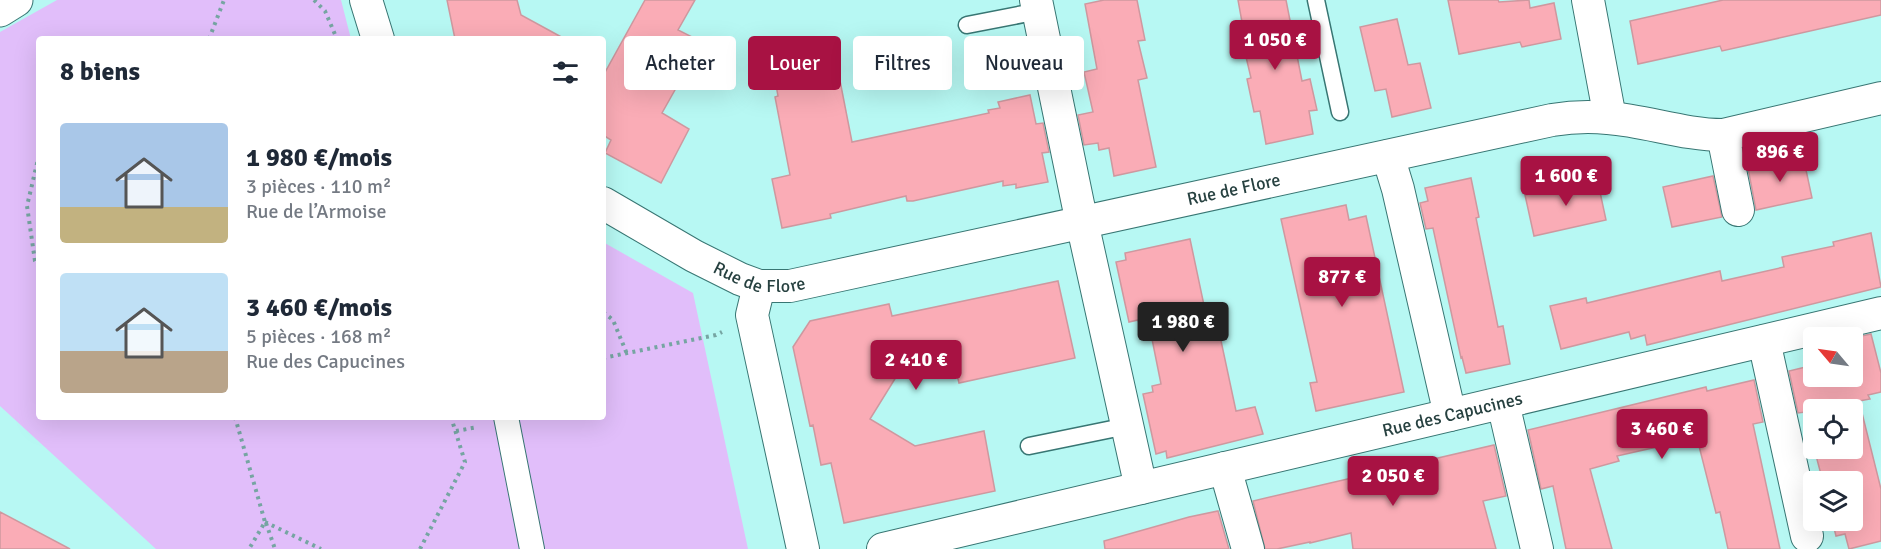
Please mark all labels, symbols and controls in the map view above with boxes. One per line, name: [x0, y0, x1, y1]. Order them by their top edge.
pin: 1 050 €: [1220, 20, 1330, 71]
text: 1 050 €: [1244, 27, 1306, 52]
chip: Acheter: [624, 36, 736, 90]
chip: Louer: [748, 36, 841, 90]
chip: Filtres: [853, 36, 952, 90]
chip: Nouveau: [964, 36, 1084, 90]
text: 8 biens: [60, 56, 140, 88]
icon: filters: [549, 56, 582, 89]
pin: 896 €: [1738, 132, 1822, 183]
text: 896 €: [1756, 139, 1804, 164]
text: 1 980 €/mois: [246, 142, 392, 174]
icon: home: [108, 147, 180, 219]
pin: 1 600 €: [1511, 156, 1621, 207]
text: 1 600 €: [1535, 163, 1597, 188]
street label: Rue de Flore: [1185, 169, 1282, 210]
text: 3 pièces · 110 m²: [246, 174, 391, 199]
text: Rue de l’Armoise: [246, 199, 386, 224]
street label: Rue de Flore: [710, 257, 807, 297]
pin: 877 €: [1300, 257, 1384, 308]
text: 877 €: [1318, 264, 1366, 289]
text: 3 460 €/mois: [246, 292, 392, 324]
icon: home: [108, 297, 180, 369]
pin: 1 980 €: [1128, 302, 1238, 353]
text: 1 980 €: [1152, 309, 1214, 334]
text: 5 pièces · 168 m²: [246, 324, 391, 349]
north arrow: [1803, 327, 1863, 387]
map controls: [1803, 327, 1863, 531]
pin: 2 410 €: [861, 340, 971, 391]
text: 2 410 €: [885, 347, 947, 372]
text: Rue des Capucines: [246, 349, 405, 374]
street label: Rue des Capucines: [1380, 387, 1525, 442]
button: locate: [1803, 399, 1863, 459]
pin: 3 460 €: [1607, 409, 1717, 460]
text: 3 460 €: [1631, 416, 1693, 441]
pin: 2 050 €: [1338, 456, 1448, 507]
text: 2 050 €: [1362, 463, 1424, 488]
button: layers: [1803, 471, 1863, 531]

